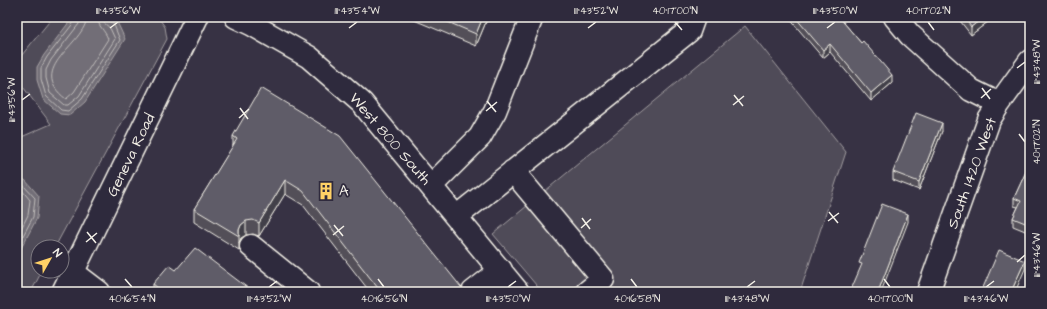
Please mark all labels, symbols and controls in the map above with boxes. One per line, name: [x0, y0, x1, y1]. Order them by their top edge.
text: 111°43'56"W: [96, 4, 141, 18]
text: 111°43'54"W: [334, 4, 380, 18]
text: 111°43'52"W: [574, 4, 619, 18]
text: 40°17'00"N: [652, 4, 698, 18]
text: 111°43'50"W: [813, 4, 858, 18]
text: 40°17'02"N: [905, 4, 951, 18]
text: 111°43'48"W: [1030, 39, 1044, 84]
text: 111°43'56"W: [5, 77, 19, 122]
street label: West 800 South: [344, 88, 436, 190]
street label: Geneva Road: [102, 110, 160, 200]
street label: South 1420 West: [942, 114, 1002, 232]
text: 40°17'02"N: [1030, 119, 1044, 165]
building icon: A: [316, 181, 336, 201]
place label: A: [339, 181, 349, 202]
text: 111°43'46"W: [1030, 232, 1044, 277]
north arrow: [30, 239, 70, 279]
text: N: [49, 246, 65, 260]
text: 40°16'54"N: [108, 292, 156, 306]
text: 111°43'52"W: [247, 292, 292, 306]
text: 40°16'56"N: [361, 292, 407, 306]
text: 111°43'50"W: [486, 292, 531, 306]
text: 40°16'58"N: [614, 292, 660, 306]
text: 111°43'48"W: [725, 292, 770, 306]
text: 40°17'00"N: [867, 292, 913, 306]
text: 111°43'46"W: [964, 292, 1009, 306]

